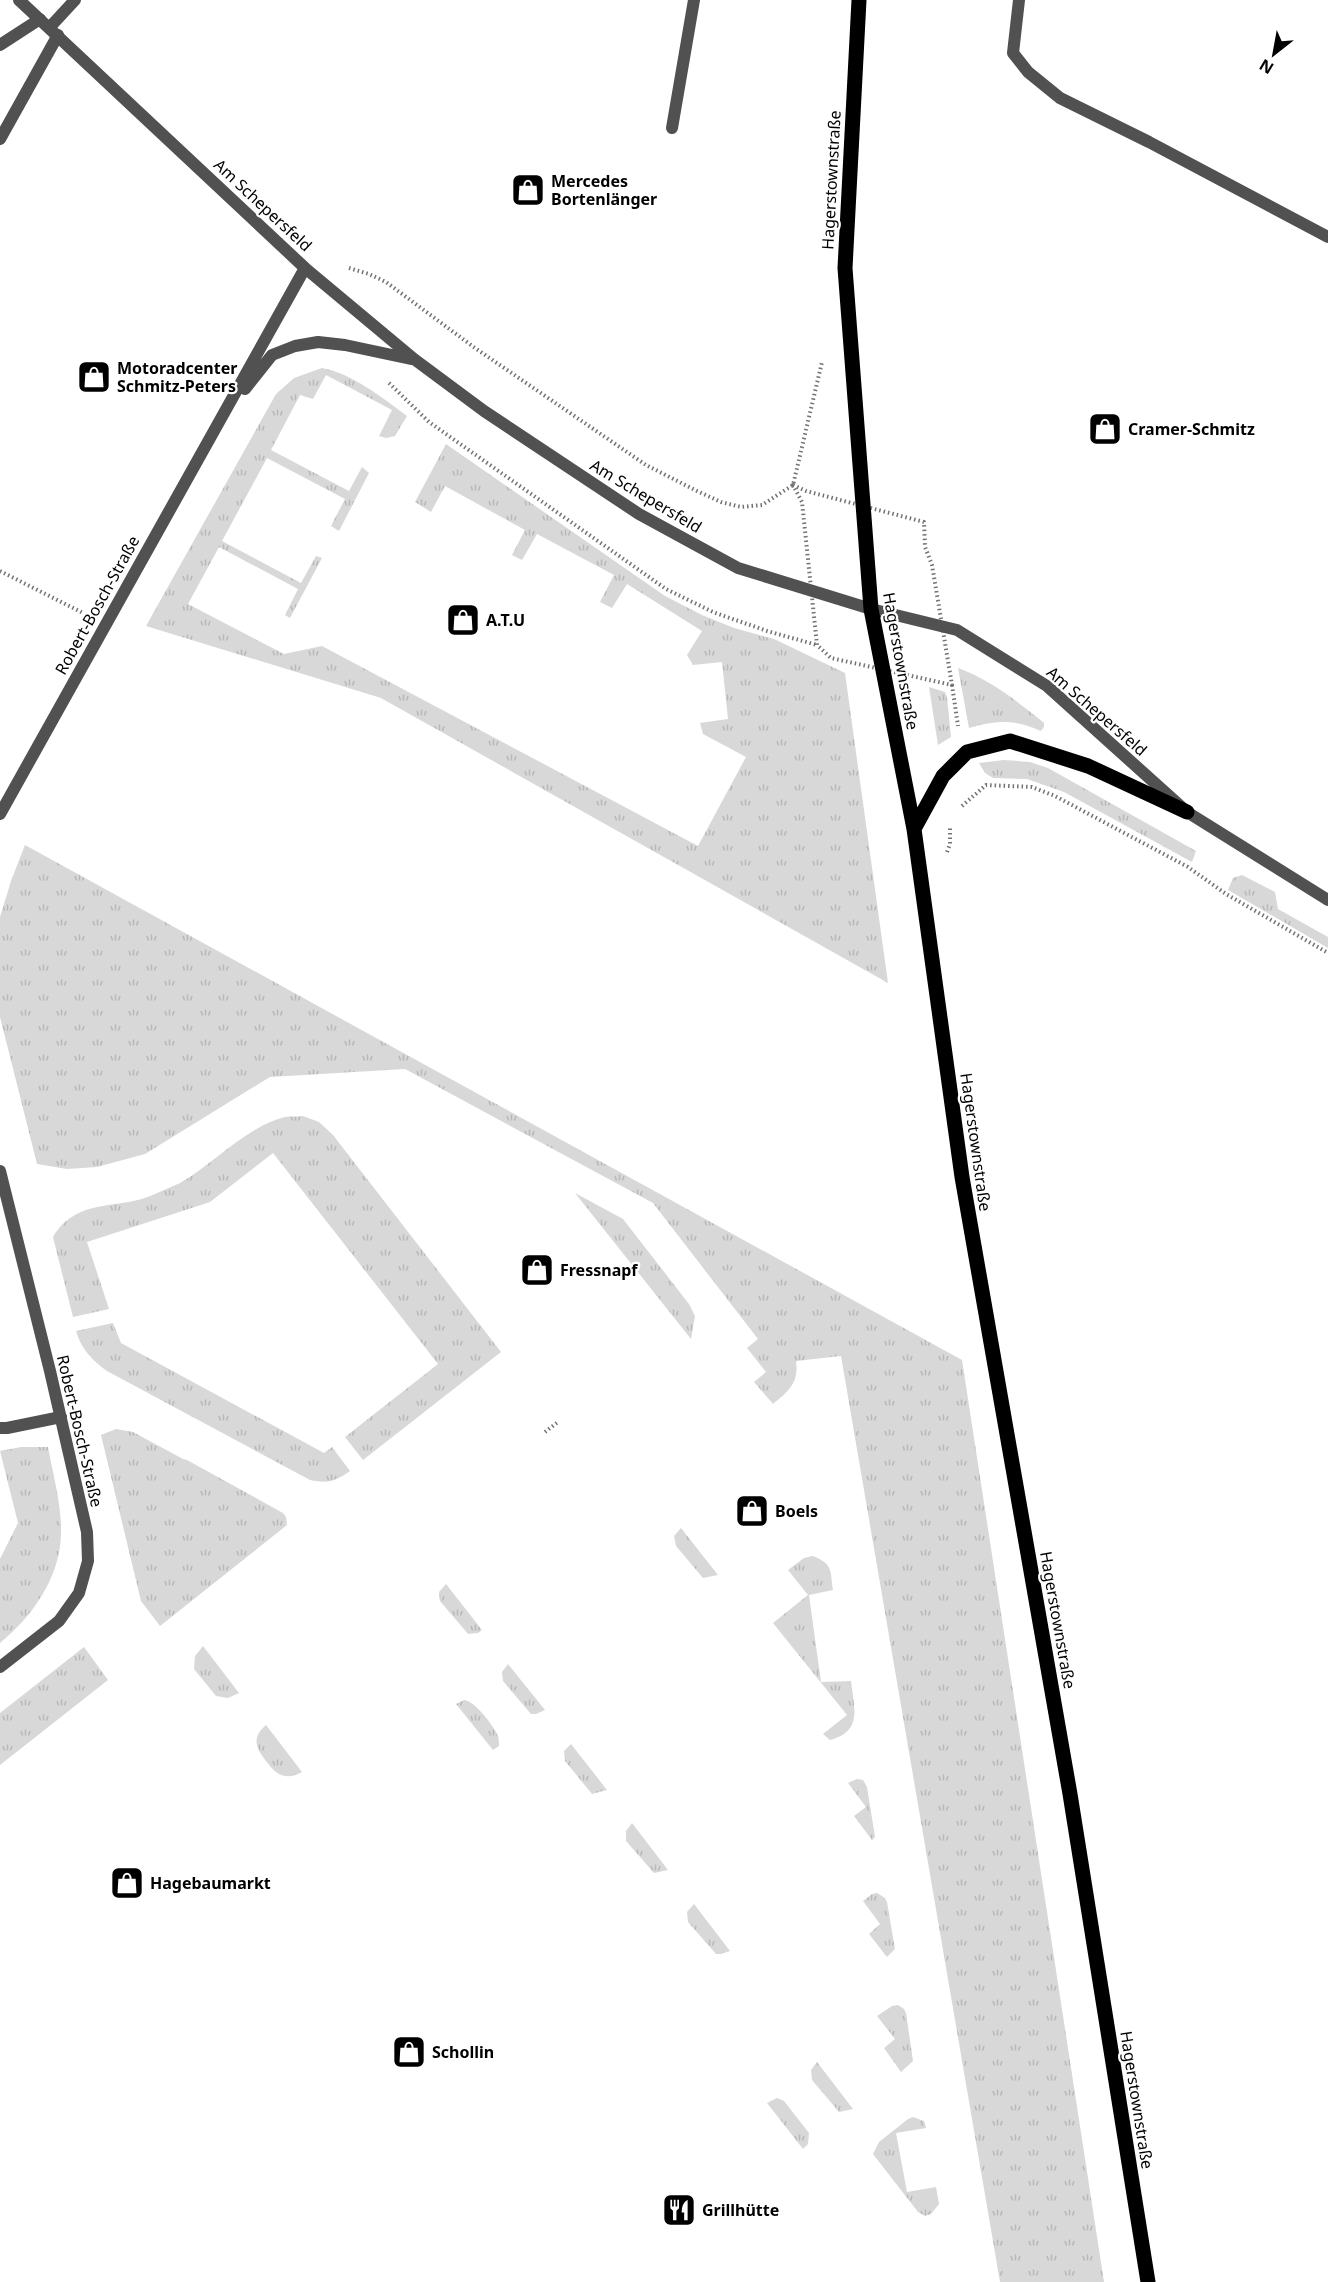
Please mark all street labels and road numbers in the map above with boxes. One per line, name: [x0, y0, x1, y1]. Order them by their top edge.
street label: Hagerstownstraße: [816, 110, 846, 250]
street label: Am Schepersfeld: [209, 154, 317, 256]
street label: Am Schepersfeld: [586, 454, 706, 538]
street label: Robert-Bosch-Straße: [50, 532, 144, 678]
street label: Hagerstownstraße: [878, 590, 924, 732]
street label: Am Schepersfeld: [1042, 661, 1152, 761]
street label: Hagerstownstraße: [955, 1071, 997, 1213]
street label: Robert-Bosch-Straße: [52, 1353, 108, 1509]
street label: Hagerstownstraße: [1035, 1549, 1081, 1691]
street label: Hagerstownstraße: [1115, 2029, 1159, 2171]

